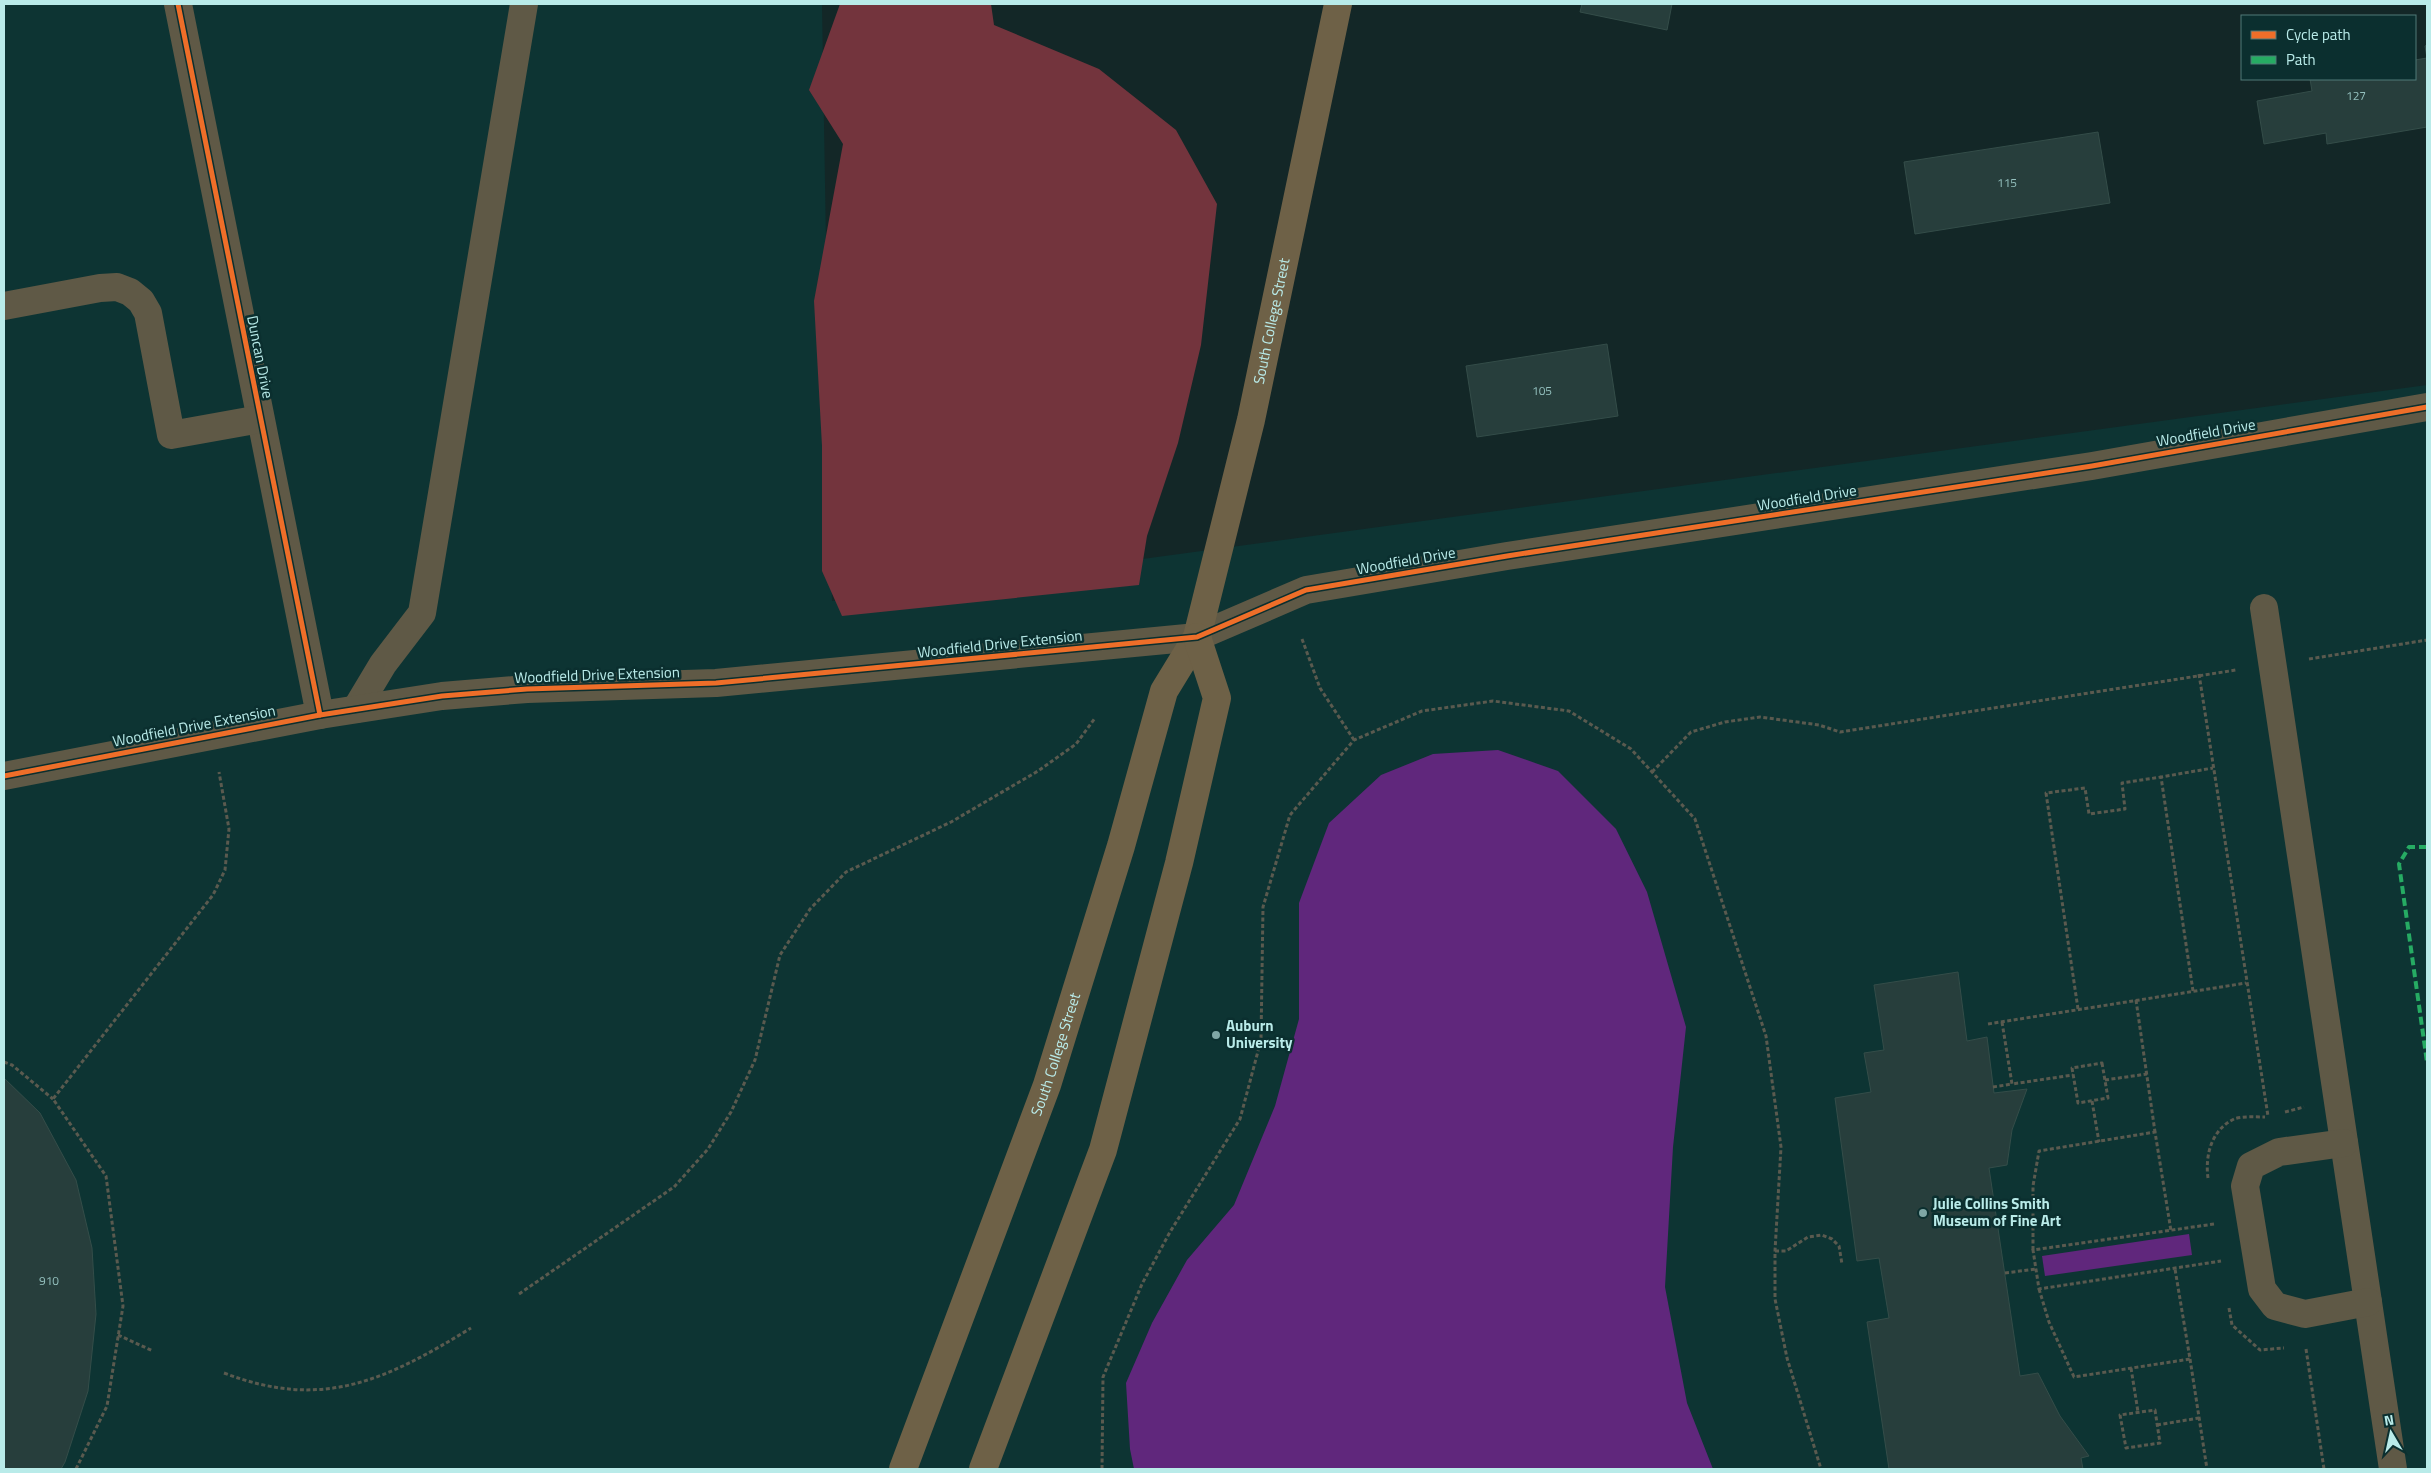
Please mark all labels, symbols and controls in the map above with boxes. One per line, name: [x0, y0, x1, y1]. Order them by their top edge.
legend: [2241, 15, 2416, 80]
text: Cycle path: [2286, 23, 2351, 46]
text: Path: [2286, 48, 2316, 71]
house number: 127: [2346, 86, 2366, 105]
house number: 115: [1997, 173, 2017, 192]
street label: South College Street: [1247, 255, 1296, 386]
street label: Duncan Drive: [241, 314, 280, 400]
house number: 105: [1532, 381, 1552, 400]
street label: Woodfield Drive: [2155, 412, 2257, 453]
street label: Woodfield Drive: [1756, 478, 1858, 517]
street label: Woodfield Drive: [1355, 540, 1457, 581]
street label: Woodfield Drive Extension: [916, 623, 1084, 664]
street label: Woodfield Drive Extension: [514, 660, 680, 689]
street label: Woodfield Drive Extension: [110, 698, 277, 753]
street label: South College Street: [1024, 989, 1086, 1119]
place label: Auburn University: [1226, 1014, 1293, 1054]
marker: Auburn University: [1210, 1029, 1222, 1041]
place label: Julie Collins Smith Museum of Fine Art: [1933, 1192, 2061, 1232]
marker: Julie Collins Smith Museum of Fine Art: [1917, 1207, 1929, 1219]
house number: 910: [39, 1271, 59, 1290]
north arrow: [2366, 1408, 2416, 1458]
text: N: [2382, 1409, 2395, 1431]

